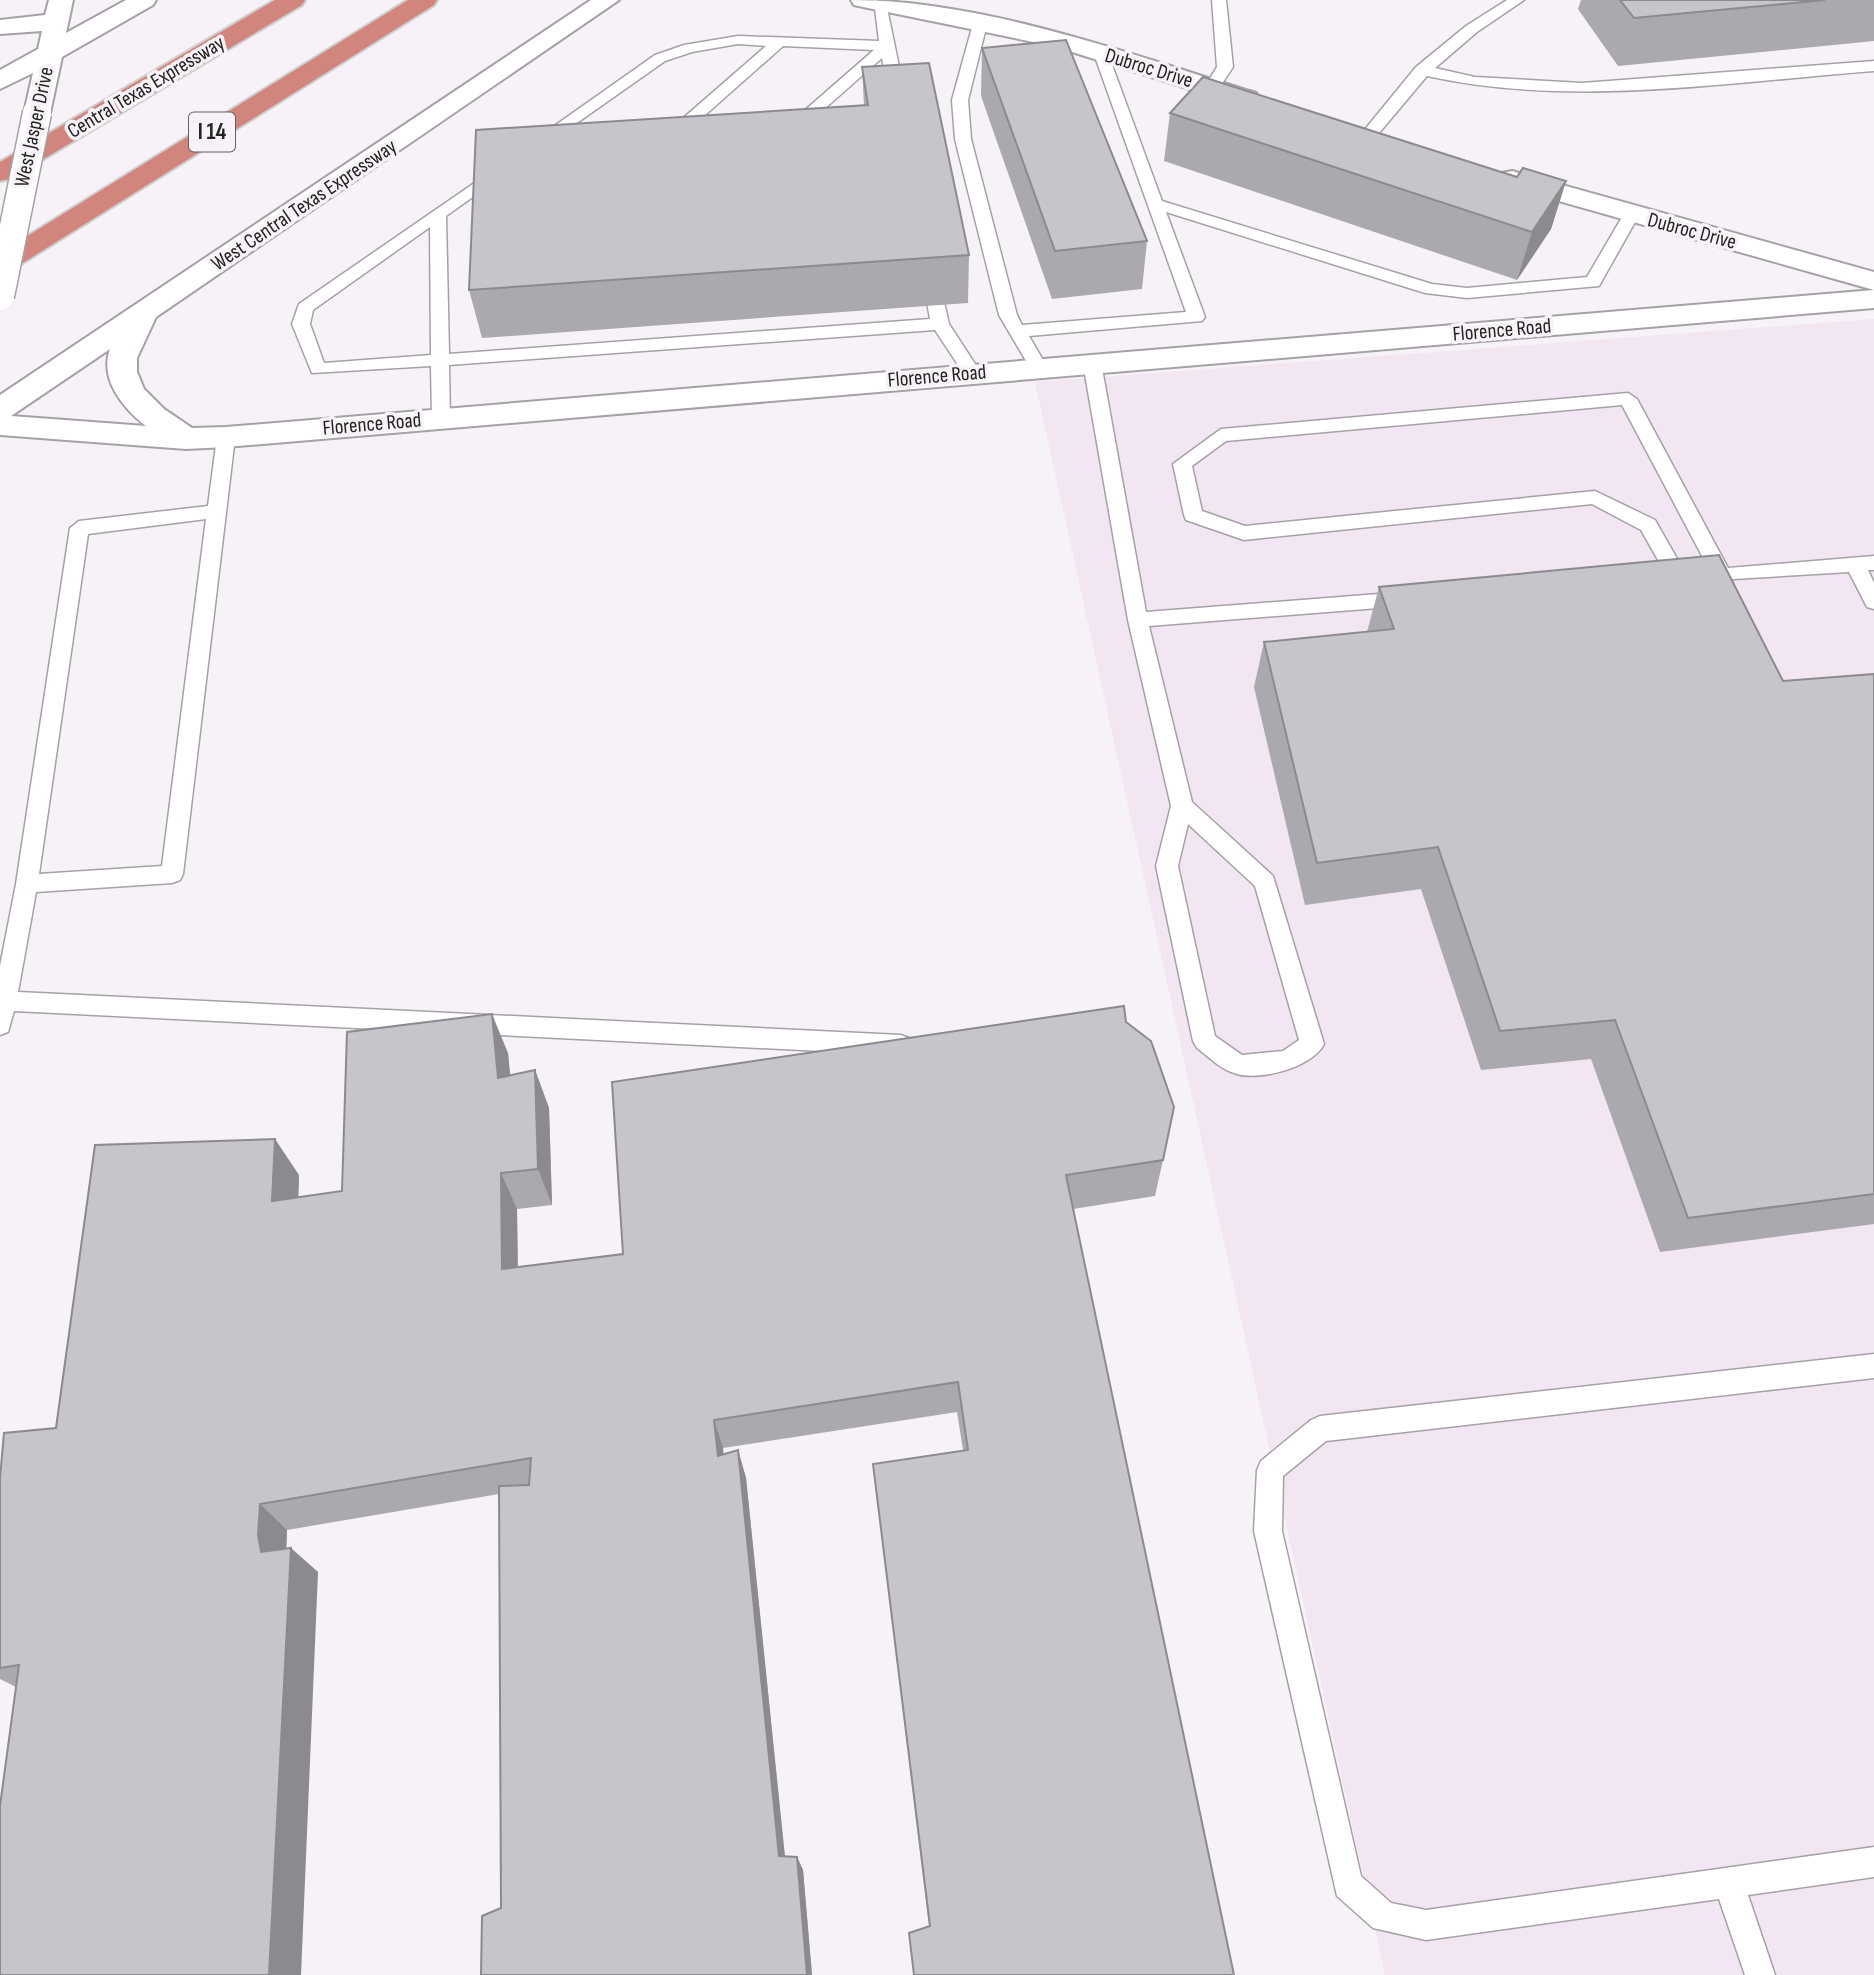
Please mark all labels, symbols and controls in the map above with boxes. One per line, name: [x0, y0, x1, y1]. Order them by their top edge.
street label: Central Texas Expressway: [63, 30, 229, 144]
street label: Dubroc Drive: [1102, 43, 1196, 93]
street label: West Jasper Drive: [9, 65, 59, 189]
road number: I 14: [189, 113, 235, 152]
street label: West Central Texas Expressway: [207, 134, 401, 276]
street label: Dubroc Drive: [1645, 207, 1739, 255]
street label: Florence Road: [1452, 313, 1552, 347]
street label: Florence Road: [887, 359, 987, 393]
street label: Florence Road: [322, 407, 422, 441]

